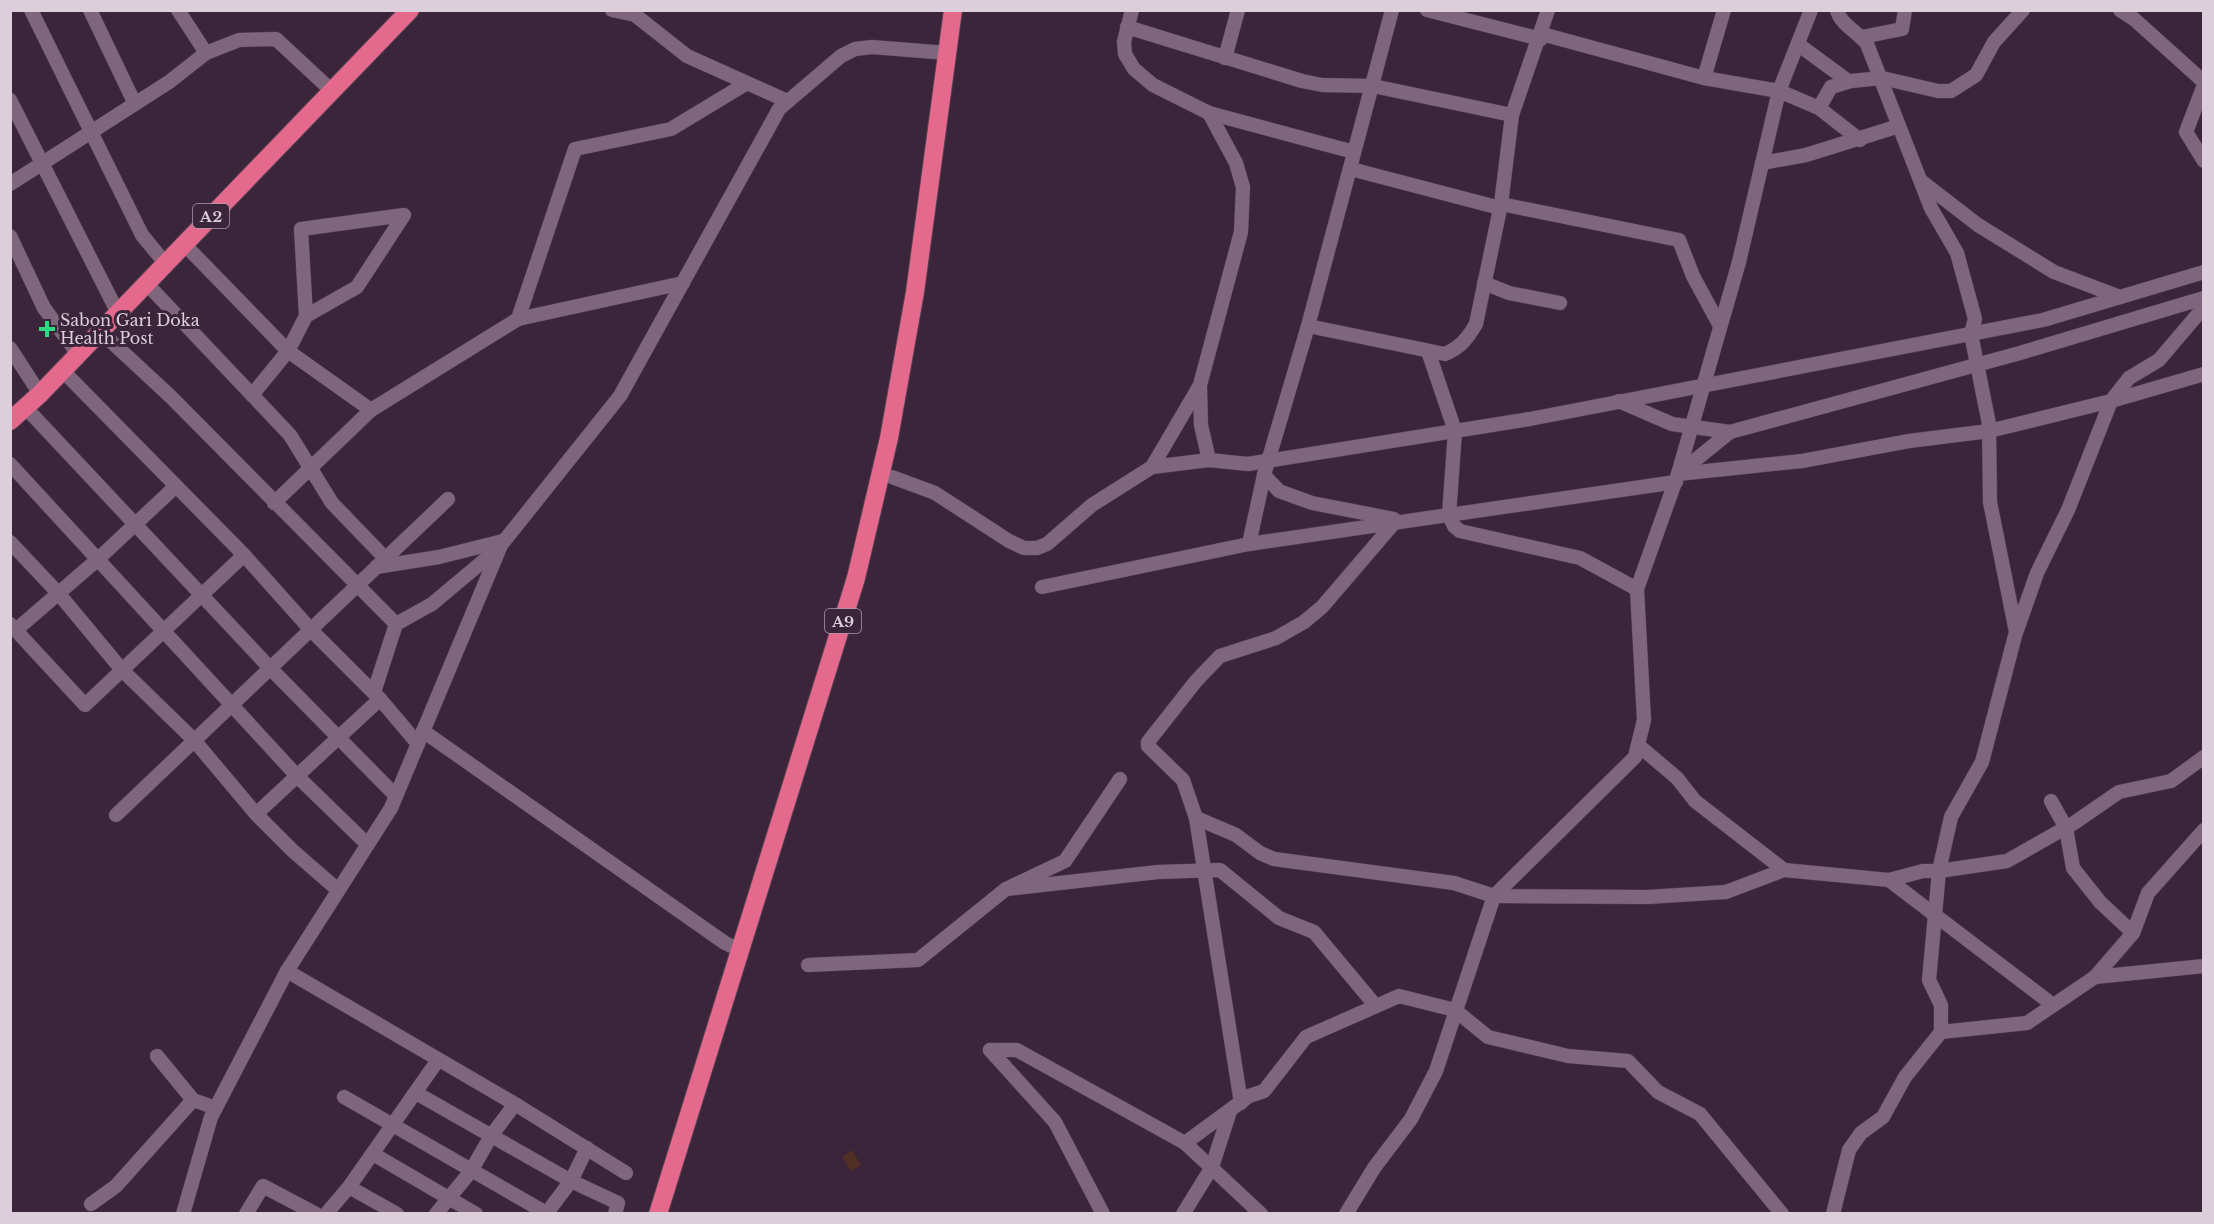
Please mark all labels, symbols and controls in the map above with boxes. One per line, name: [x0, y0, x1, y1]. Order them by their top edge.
road number: A2: [193, 204, 229, 228]
place label: Sabon Gari Doka Health Post: [60, 310, 200, 348]
marker: Sabon Gari Doka Health Post: [38, 320, 56, 338]
road number: A9: [825, 609, 861, 633]

